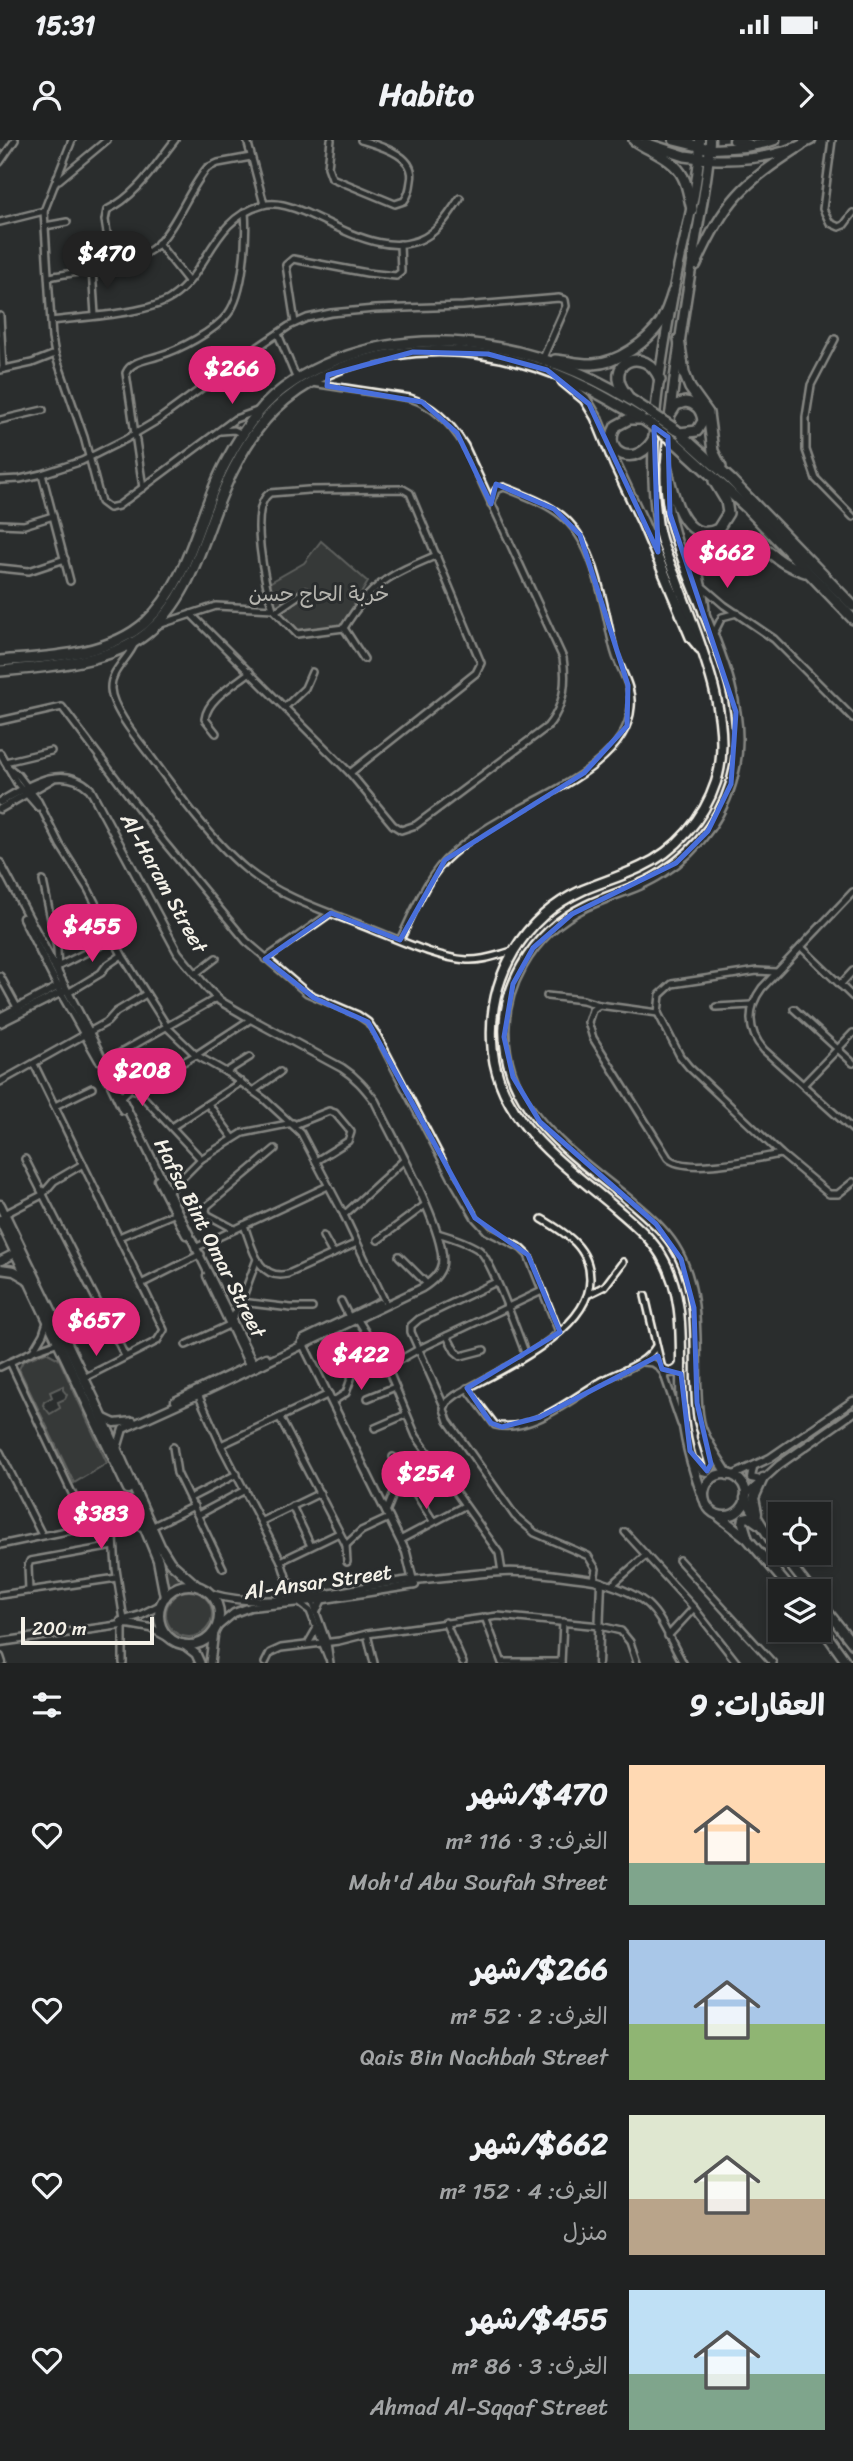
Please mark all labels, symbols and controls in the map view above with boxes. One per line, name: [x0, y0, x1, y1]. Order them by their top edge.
text: 15:31: [35, 2, 95, 48]
text: Habito: [379, 66, 474, 123]
icon: person: [28, 76, 66, 114]
icon: forward: [787, 76, 825, 114]
pin: $470: [66, 232, 148, 291]
text: $470: [78, 233, 136, 274]
pin: $266: [191, 346, 273, 406]
text: $266: [205, 348, 259, 389]
pin: $662: [686, 531, 768, 590]
text: $662: [700, 532, 754, 573]
park label: خربة الحاج حسن: [249, 575, 389, 613]
street label: Al-Haram Street: [109, 805, 219, 962]
pin: $455: [51, 904, 133, 964]
text: $455: [63, 906, 121, 947]
pin: $208: [101, 1048, 183, 1108]
text: $208: [113, 1050, 171, 1091]
street label: Hafsa Bint Omar Street: [143, 1131, 278, 1346]
pin: $657: [55, 1298, 137, 1358]
text: $657: [68, 1300, 124, 1341]
pin: $422: [320, 1332, 402, 1392]
text: $422: [333, 1334, 389, 1375]
pin: $254: [385, 1452, 467, 1511]
text: $254: [397, 1453, 455, 1494]
pin: $383: [60, 1492, 142, 1551]
text: $383: [74, 1493, 128, 1534]
map controls: [768, 1502, 831, 1642]
button: locate: [768, 1502, 831, 1565]
street label: Al-Ansar Street: [241, 1553, 394, 1611]
button: layers: [768, 1579, 831, 1642]
text: 200 m: [32, 1612, 87, 1645]
scale bar: [21, 1614, 154, 1646]
text: العقارات: 9: [689, 1678, 825, 1732]
icon: filters: [28, 1686, 66, 1724]
text: $470/شهر: [468, 1767, 608, 1821]
icon: home: [685, 1793, 769, 1877]
icon: heart: [28, 1816, 66, 1854]
text: الغرف: 3 · 116 m²: [446, 1821, 608, 1862]
text: Moh'd Abu Soufah Street: [349, 1862, 608, 1903]
text: $266/شهر: [472, 1942, 608, 1996]
icon: home: [685, 1968, 769, 2052]
icon: heart: [28, 1991, 66, 2029]
text: الغرف: 2 · 52 m²: [451, 1996, 608, 2037]
text: Qais Bin Nachbah Street: [360, 2037, 608, 2078]
text: $662/شهر: [472, 2117, 608, 2171]
icon: home: [685, 2143, 769, 2227]
icon: heart: [28, 2166, 66, 2204]
text: الغرف: 4 · 152 m²: [440, 2171, 608, 2212]
text: منزل: [563, 2212, 608, 2253]
text: $455/شهر: [468, 2292, 608, 2346]
icon: home: [685, 2318, 769, 2402]
icon: heart: [28, 2341, 66, 2379]
text: الغرف: 3 · 86 m²: [452, 2346, 608, 2387]
text: Ahmad Al-Sqqaf Street: [370, 2387, 608, 2428]

